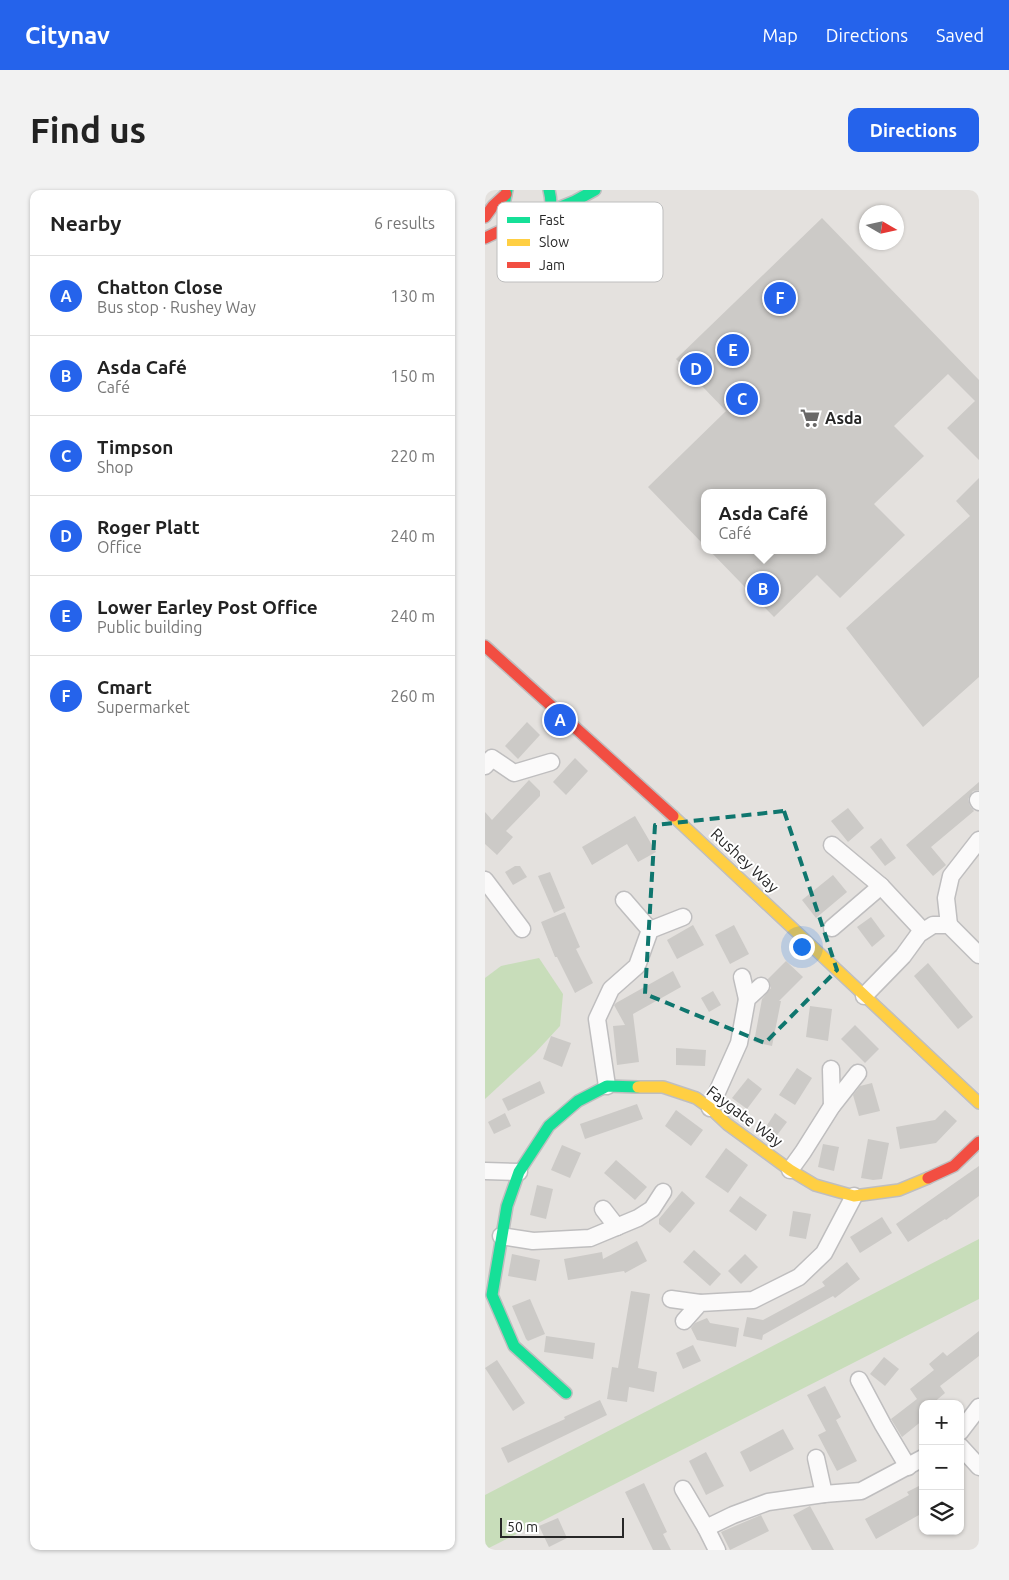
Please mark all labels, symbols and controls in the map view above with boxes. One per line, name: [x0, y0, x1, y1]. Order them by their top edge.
text: Citynav: [25, 22, 110, 49]
text: Map: [762, 25, 798, 45]
text: Directions: [826, 25, 908, 45]
text: Saved: [936, 25, 984, 45]
button: Directions: [848, 108, 979, 152]
text: Find us: [30, 110, 146, 150]
legend: [497, 202, 663, 282]
north arrow: [859, 205, 904, 250]
text: Nearby: [50, 211, 121, 235]
text: Fast: [539, 212, 565, 228]
text: 6 results: [374, 214, 435, 232]
text: Slow: [539, 234, 569, 250]
text: Jam: [539, 257, 565, 273]
text: Chatton Close: [97, 276, 223, 298]
pin: F: [764, 279, 796, 317]
text: A: [60, 287, 72, 305]
text: 130 m: [390, 287, 435, 305]
text: Bus stop · Rushey Way: [97, 298, 256, 316]
pin: E: [717, 331, 749, 369]
pin: D: [680, 350, 712, 388]
text: Asda Café: [97, 356, 187, 378]
text: B: [61, 367, 71, 385]
text: 150 m: [390, 367, 435, 385]
text: Café: [97, 378, 130, 396]
pin: C: [726, 380, 758, 418]
supermarket icon: Asda: [799, 407, 821, 429]
place label: Asda: [825, 409, 862, 427]
text: Timpson: [97, 436, 173, 458]
text: C: [61, 447, 71, 465]
text: 220 m: [390, 447, 435, 465]
text: Shop: [97, 458, 133, 476]
popup: [701, 489, 826, 554]
text: Asda Café: [719, 502, 809, 524]
text: Roger Platt: [97, 516, 200, 538]
text: Café: [719, 524, 751, 542]
text: D: [60, 527, 72, 545]
text: 240 m: [390, 527, 435, 545]
text: Office: [97, 538, 142, 556]
pin: B: [747, 570, 779, 608]
text: Lower Earley Post Office: [97, 596, 318, 618]
text: E: [61, 607, 71, 625]
text: 240 m: [390, 607, 435, 625]
text: Public building: [97, 618, 202, 636]
text: Cmart: [97, 676, 152, 698]
text: F: [62, 687, 71, 705]
text: 260 m: [390, 687, 435, 705]
text: Supermarket: [97, 698, 190, 716]
pin: A: [544, 701, 576, 739]
street label: Rushey Way: [707, 824, 783, 896]
your location: [789, 934, 815, 960]
street label: Faygate Way: [704, 1082, 787, 1151]
map controls: [919, 1400, 964, 1535]
button: +: [919, 1400, 964, 1445]
button: −: [919, 1445, 964, 1490]
button: layers: [919, 1490, 964, 1535]
scale bar: [500, 1515, 624, 1538]
text: 50 m: [507, 1519, 538, 1535]

